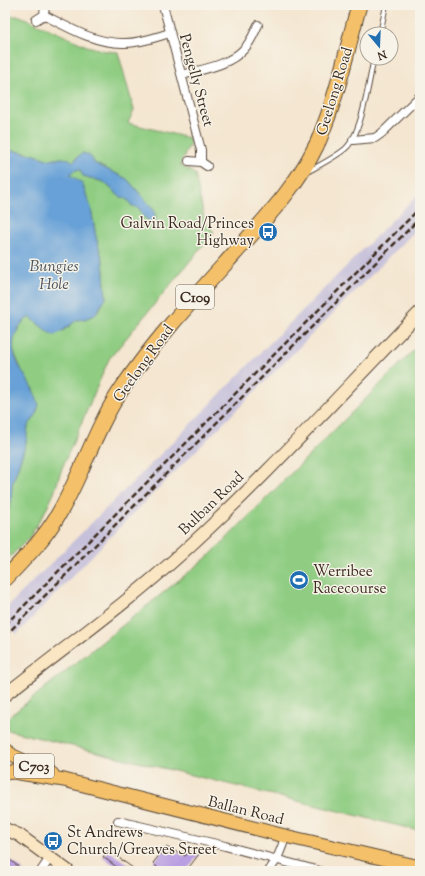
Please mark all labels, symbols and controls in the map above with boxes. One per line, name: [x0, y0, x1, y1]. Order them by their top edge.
north arrow: [359, 26, 399, 66]
street label: Pengelly Street: [173, 32, 218, 129]
street label: Geelong Road: [312, 44, 359, 138]
text: N: [375, 45, 390, 64]
place label: Galvin Road/Princes Highway: [121, 214, 255, 252]
bus stop icon: Galvin Road/Princes Highway: [257, 221, 279, 243]
water label: Bungies Hole: [30, 256, 78, 297]
road number: C109: [176, 285, 214, 309]
street label: Geelong Road: [109, 320, 180, 407]
street label: Bulban Road: [175, 467, 250, 541]
place label: Werribee Racecourse: [313, 562, 386, 600]
sports icon: Werribee Racecourse: [288, 569, 310, 591]
road number: C703: [14, 754, 54, 778]
street label: Ballan Road: [206, 792, 286, 831]
place label: St Andrews Church/Greaves Street: [67, 823, 217, 861]
bus stop icon: St Andrews Church/Greaves Street: [42, 830, 64, 852]

